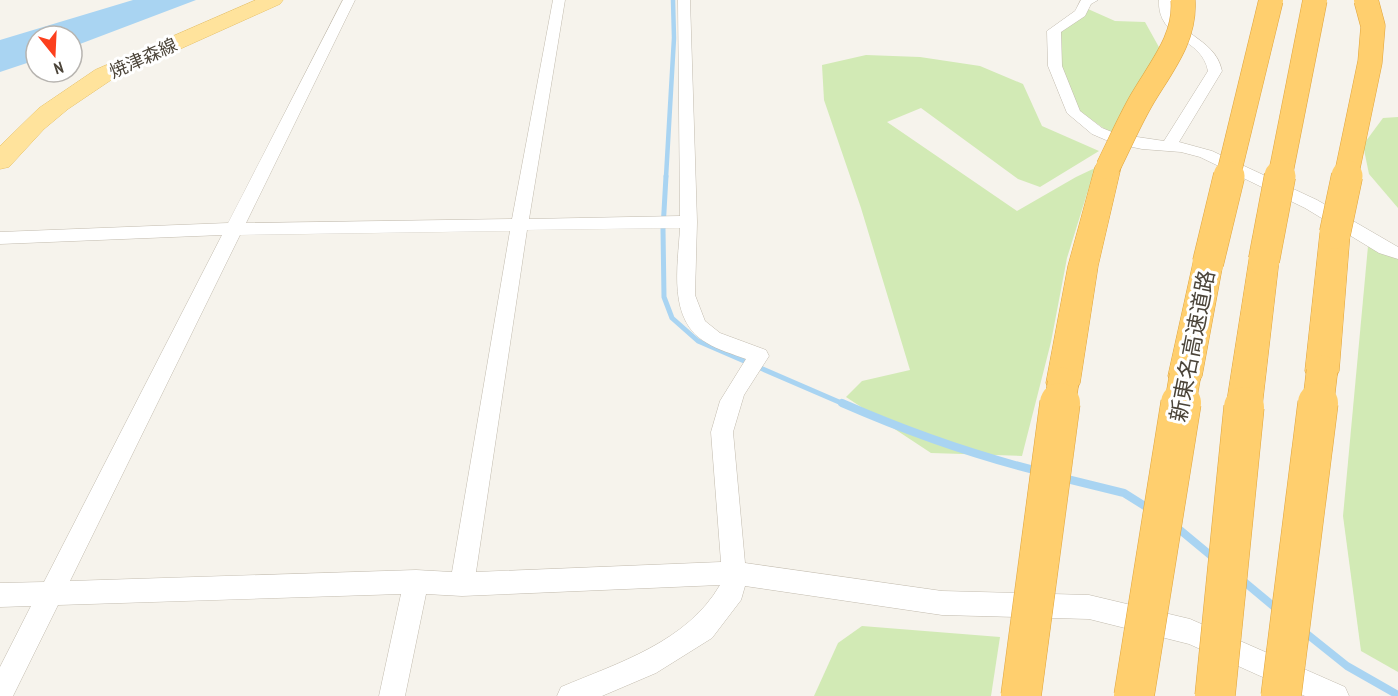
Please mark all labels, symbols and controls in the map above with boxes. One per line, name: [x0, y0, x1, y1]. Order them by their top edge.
north arrow: [24, 24, 84, 84]
street label: 焼津森線: [105, 33, 181, 83]
text: N: [51, 57, 66, 79]
street label: 新東名高速道路: [1164, 268, 1220, 424]

